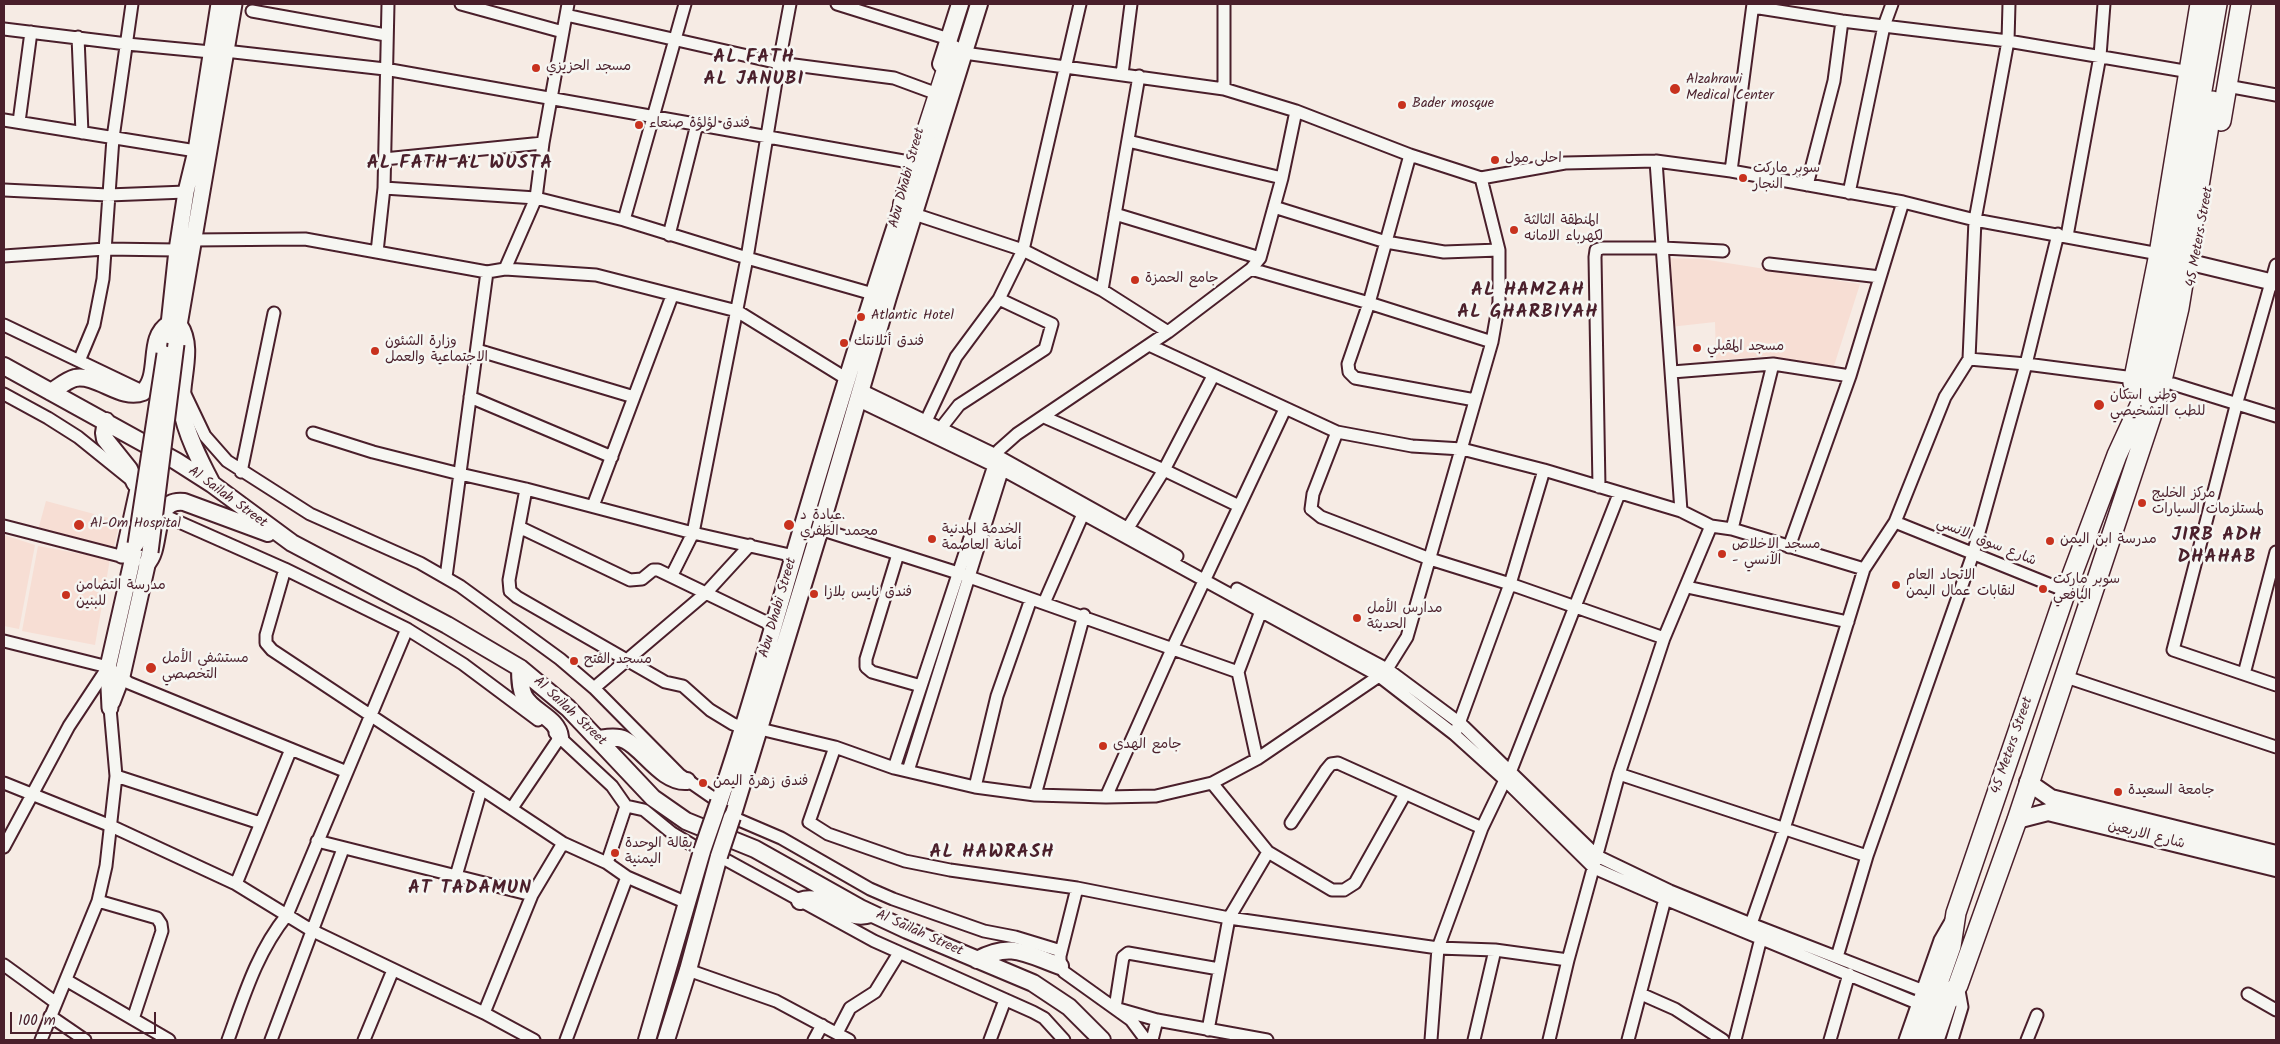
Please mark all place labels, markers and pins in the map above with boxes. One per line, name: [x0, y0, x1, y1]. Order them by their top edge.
place label: مسجد الحزيزي: [546, 60, 631, 76]
marker: مسجد الحزيزي: [530, 62, 542, 74]
place label: Alzahrawi Medical Center: [1686, 73, 1774, 105]
marker: Alzahrawi Medical Center: [1668, 82, 1682, 96]
place label: Bader mosque: [1412, 97, 1494, 113]
marker: Bader mosque: [1396, 99, 1408, 111]
place label: فندق لؤلؤة صنعاء: [649, 117, 750, 133]
marker: فندق لؤلؤة صنعاء: [633, 119, 645, 131]
place label: احلى مول: [1505, 152, 1562, 168]
marker: احلى مول: [1489, 154, 1501, 166]
place label: سوبر ماركت النجار: [1753, 162, 1820, 194]
marker: سوبر ماركت النجار: [1737, 172, 1749, 184]
place label: المنطقة الثالثة لكهرباء الامانه: [1524, 214, 1603, 246]
marker: المنطقة الثالثة لكهرباء الامانه: [1508, 224, 1520, 236]
place label: جامع الحمزة: [1145, 272, 1219, 288]
marker: جامع الحمزة: [1129, 274, 1141, 286]
place label: Atlantic Hotel: [871, 309, 954, 325]
marker: Atlantic Hotel: [855, 311, 867, 323]
place label: وزارة الشئون الاجتماعية والعمل: [385, 335, 488, 368]
place label: فندق أتلانتك: [854, 335, 924, 351]
marker: فندق أتلانتك: [838, 337, 850, 349]
place label: مسجد المقبلي: [1707, 340, 1784, 356]
marker: مسجد المقبلي: [1691, 342, 1703, 354]
marker: وزارة الشئون الاجتماعية والعمل: [369, 345, 381, 357]
place label: وطني اسكان للطب التشخيصي: [2110, 389, 2205, 422]
marker: وطني اسكان للطب التشخيصي: [2092, 398, 2106, 412]
place label: مركز الخليج لمستلزمات السيارات: [2152, 487, 2264, 520]
marker: مركز الخليج لمستلزمات السيارات: [2136, 497, 2148, 509]
place label: عيادة د. محمد الظفري: [800, 509, 878, 542]
place label: Al-Om Hospital: [90, 517, 181, 533]
marker: Al-Om Hospital: [72, 518, 86, 532]
marker: عيادة د. محمد الظفري: [782, 518, 796, 532]
place label: الخدمة المدنية أمانة العاصمة: [942, 523, 1021, 556]
marker: الخدمة المدنية أمانة العاصمة: [926, 533, 938, 545]
place label: مدرسة ابن اليمن: [2060, 533, 2157, 549]
marker: مدرسة ابن اليمن: [2044, 535, 2056, 547]
place label: مسجد الاخلاص - الآنسي: [1732, 538, 1820, 570]
marker: مسجد الاخلاص - الآنسي: [1716, 548, 1728, 560]
place label: الاتحاد العام لنقابات عمال اليمن: [1906, 569, 2015, 602]
place label: سوبر ماركت اليافعي: [2053, 573, 2120, 606]
place label: مدرسة التضامن للبنين: [76, 579, 166, 612]
marker: الاتحاد العام لنقابات عمال اليمن: [1890, 579, 1902, 591]
marker: سوبر ماركت اليافعي: [2037, 583, 2049, 595]
place label: فندق نايس بلازا: [824, 586, 912, 602]
marker: فندق نايس بلازا: [808, 588, 820, 600]
marker: مدرسة التضامن للبنين: [60, 589, 72, 601]
place label: مدارس الأمل الحديثة: [1367, 602, 1442, 634]
marker: مدارس الأمل الحديثة: [1351, 612, 1363, 624]
place label: مستشفى الأمل التخصصي: [162, 652, 249, 684]
place label: مسجد الفتح: [584, 653, 652, 669]
marker: مسجد الفتح: [568, 655, 580, 667]
marker: مستشفى الأمل التخصصي: [144, 661, 158, 675]
place label: جامع الهدى: [1113, 738, 1182, 754]
marker: جامع الهدى: [1097, 740, 1109, 752]
place label: فندق زهرة اليمن: [713, 775, 808, 791]
marker: فندق زهرة اليمن: [697, 777, 709, 789]
place label: جامعة السعيدة: [2128, 784, 2215, 800]
marker: جامعة السعيدة: [2112, 786, 2124, 798]
place label: بقالة الوحدة اليمنية: [625, 837, 693, 870]
marker: بقالة الوحدة اليمنية: [609, 847, 621, 859]

